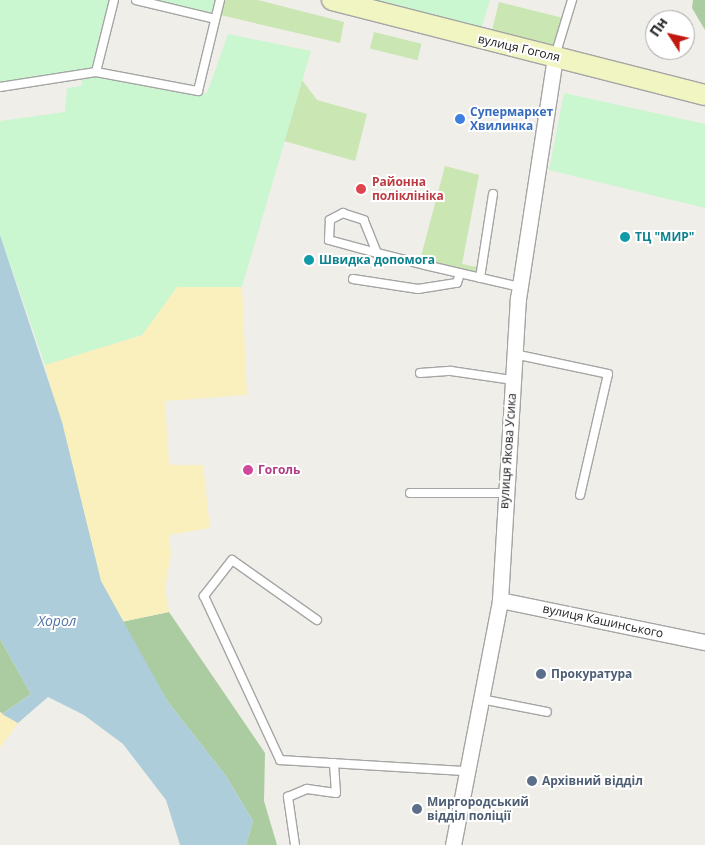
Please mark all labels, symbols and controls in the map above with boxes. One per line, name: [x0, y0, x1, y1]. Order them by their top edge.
north arrow: [645, 10, 695, 60]
text: Пн: [645, 13, 672, 40]
street label: вулиця Гоголя: [476, 32, 562, 64]
place label: Супермаркет Хвилинка: [470, 105, 553, 133]
marker: Супермаркет Хвилинка: [454, 113, 466, 125]
place label: Районна поліклініка: [372, 175, 444, 203]
marker: Районна поліклініка: [354, 182, 368, 196]
place label: ТЦ "МИР": [635, 230, 694, 244]
marker: ТЦ "МИР": [619, 231, 631, 243]
place label: Швидка допомога: [319, 253, 435, 267]
marker: Швидка допомога: [303, 254, 315, 266]
street label: вулиця Якова Усика: [497, 393, 519, 509]
place label: Гоголь: [258, 463, 300, 477]
marker: Гоголь: [242, 464, 254, 476]
street label: вулиця Кашинського: [541, 601, 665, 641]
water label: Хорол: [38, 613, 76, 629]
place label: Прокуратура: [551, 667, 632, 681]
marker: Прокуратура: [535, 668, 547, 680]
place label: Архівний відділ: [542, 774, 643, 788]
marker: Архівний відділ: [526, 775, 538, 787]
place label: Миргородський відділ поліції: [427, 795, 529, 823]
marker: Миргородський відділ поліції: [411, 803, 423, 815]

